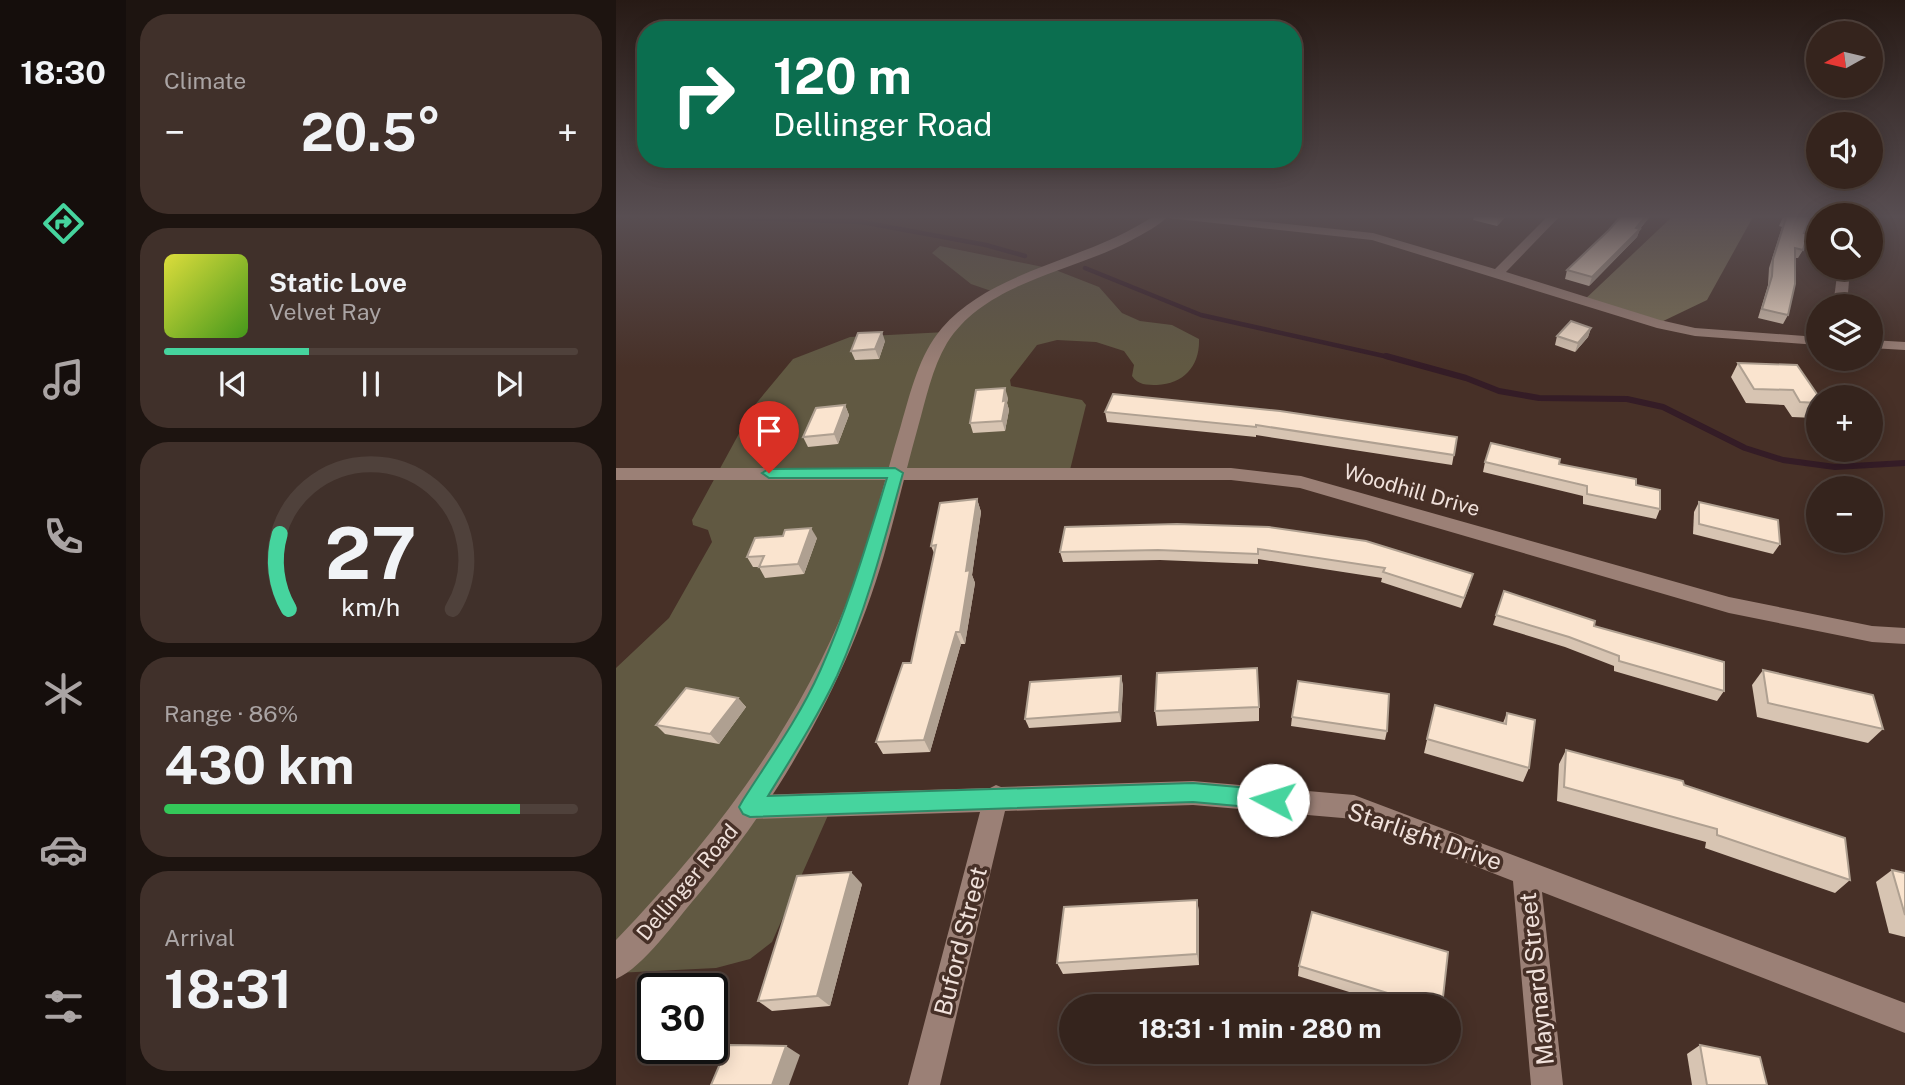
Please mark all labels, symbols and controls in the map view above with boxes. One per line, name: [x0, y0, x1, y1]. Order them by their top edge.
north arrow: [1806, 21, 1883, 98]
map controls: [1806, 21, 1883, 553]
text: 120 m: [773, 47, 912, 105]
icon: right: [658, 49, 749, 140]
text: 18:30: [20, 54, 106, 91]
text: Climate: [164, 67, 246, 94]
text: 20.5°: [301, 102, 441, 163]
text: Dellinger Road: [773, 106, 992, 143]
text: −: [164, 110, 185, 155]
text: +: [557, 110, 578, 155]
button: sound: [1806, 112, 1883, 189]
icon: directions: [39, 199, 88, 248]
button: search: [1806, 203, 1883, 280]
text: Static Love: [269, 267, 407, 298]
button: layers: [1806, 294, 1883, 371]
text: Velvet Ray: [269, 298, 381, 325]
icon: music: [39, 355, 88, 404]
icon: previous: [214, 365, 252, 403]
icon: pause: [352, 365, 390, 403]
icon: next: [490, 365, 528, 403]
button: +: [1806, 385, 1883, 462]
pin: [739, 401, 799, 473]
icon: arrive: [750, 412, 788, 450]
street label: Woodhill Drive: [1341, 459, 1483, 521]
button: −: [1806, 476, 1883, 553]
text: 27: [325, 510, 417, 595]
icon: phone: [39, 512, 88, 561]
text: km/h: [342, 591, 400, 621]
icon: climate: [39, 669, 88, 718]
text: Range · 86%: [164, 700, 298, 727]
text: 430 km: [164, 735, 354, 796]
position arrow: [1236, 763, 1310, 837]
street label: Starlight Drive: [1344, 796, 1506, 876]
street label: Dellinger Road: [631, 819, 743, 945]
icon: car: [39, 825, 88, 874]
street label: Buford Street: [928, 864, 992, 1018]
street label: Maynard Street: [1513, 891, 1559, 1067]
text: Arrival: [164, 924, 235, 951]
text: 18:31: [164, 959, 292, 1020]
speed limit sign: 30: [637, 973, 728, 1064]
icon: filters: [39, 982, 88, 1031]
text: 18:31 · 1 min · 280 m: [1138, 1013, 1382, 1044]

